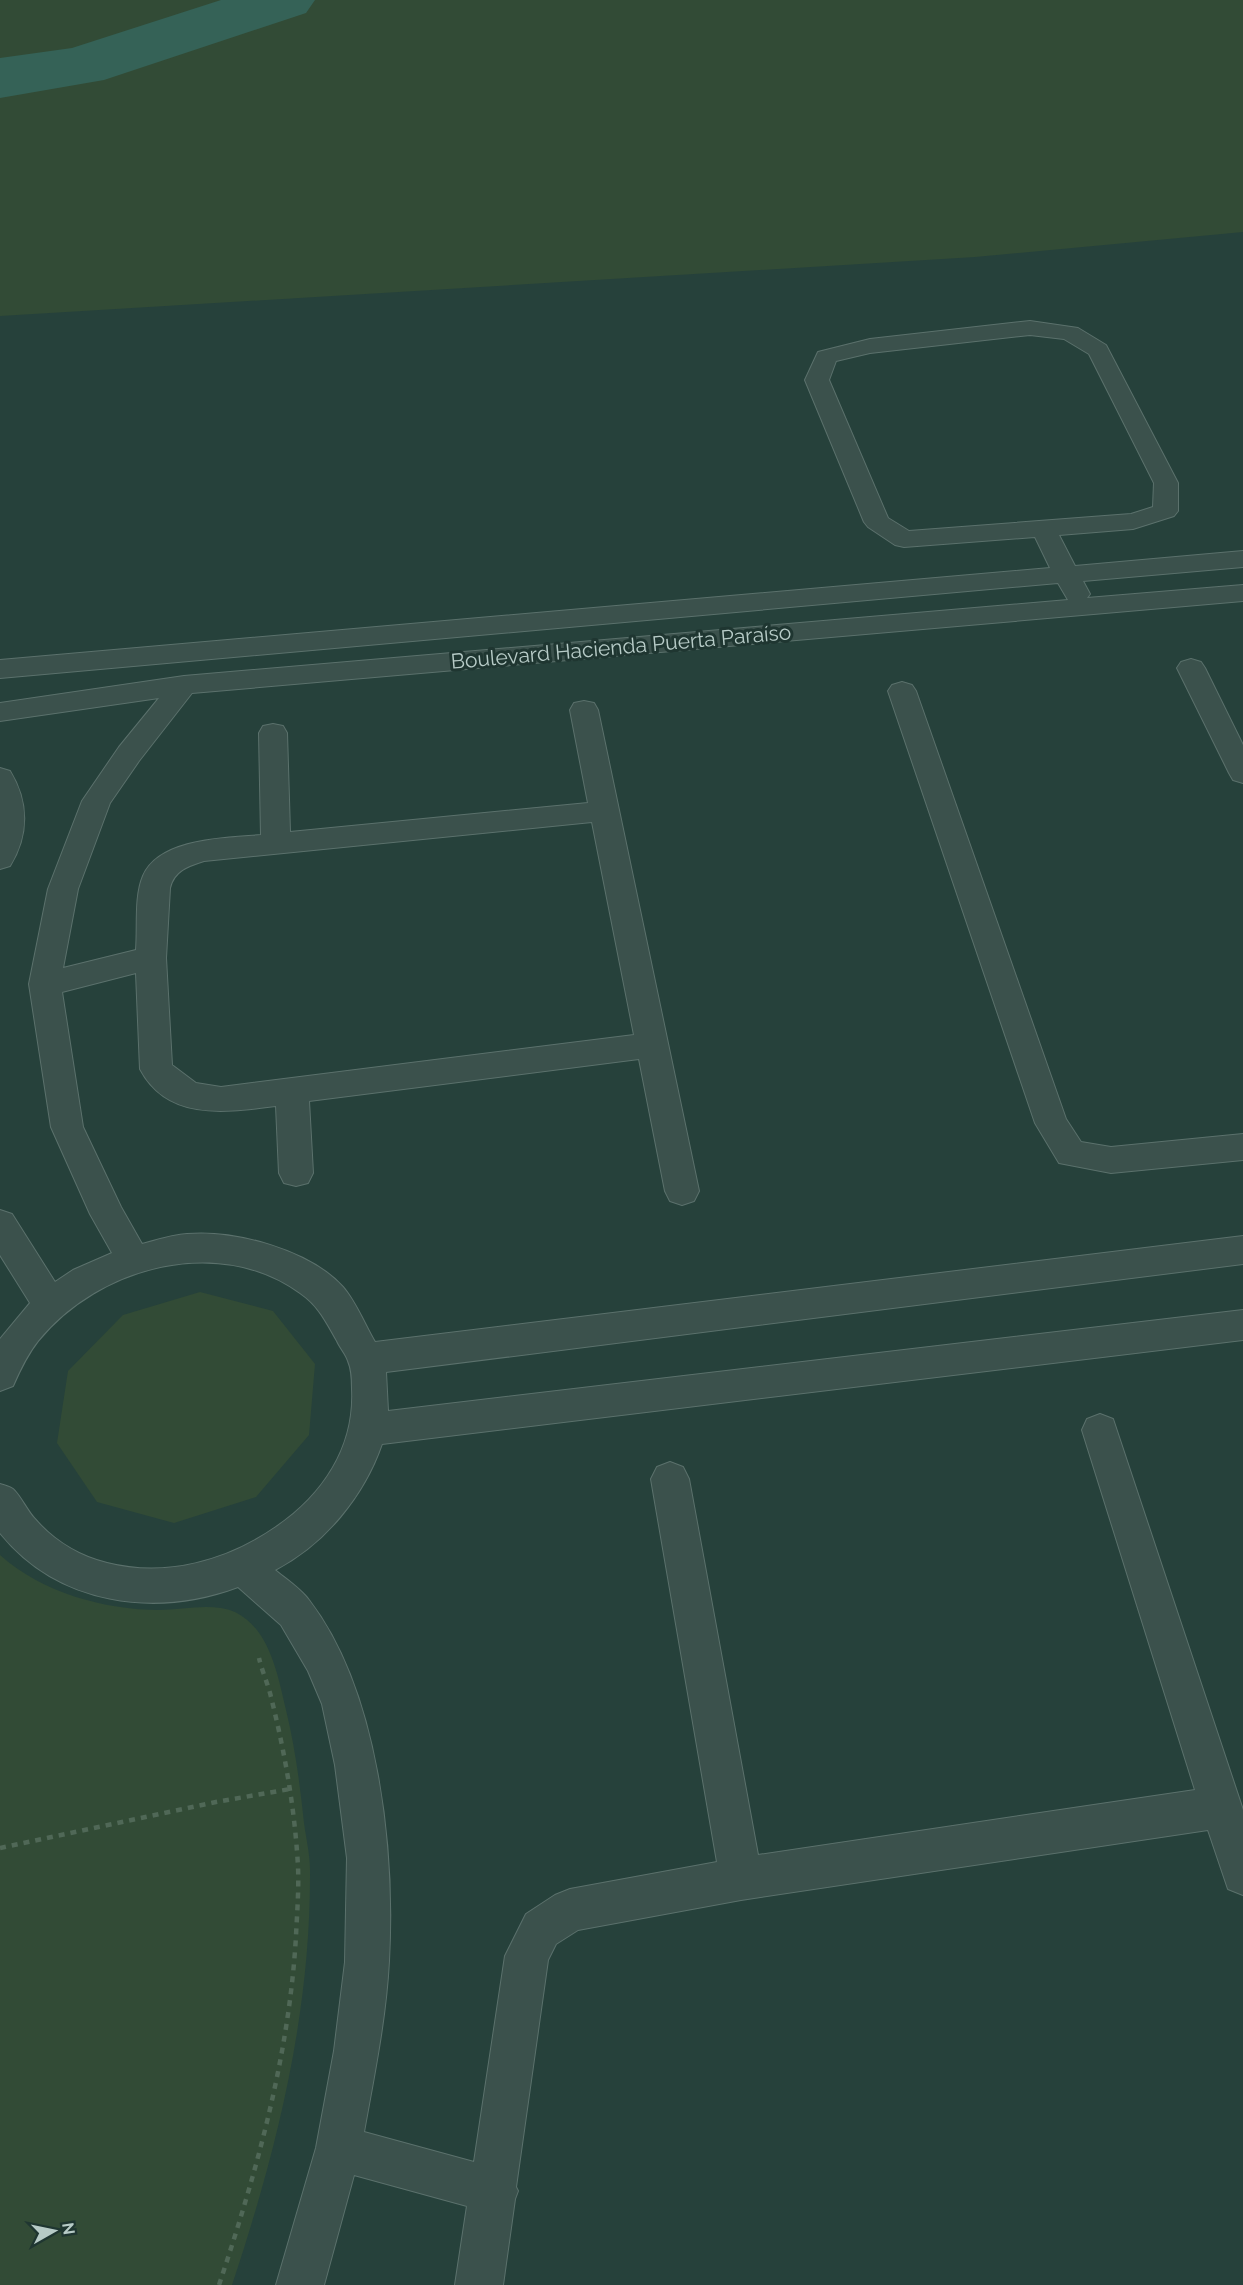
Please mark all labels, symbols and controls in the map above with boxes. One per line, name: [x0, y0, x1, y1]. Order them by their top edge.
street label: Boulevard Hacienda Puerta Paraíso: [450, 619, 792, 674]
north arrow: [24, 2201, 84, 2261]
text: N: [58, 2221, 79, 2236]

